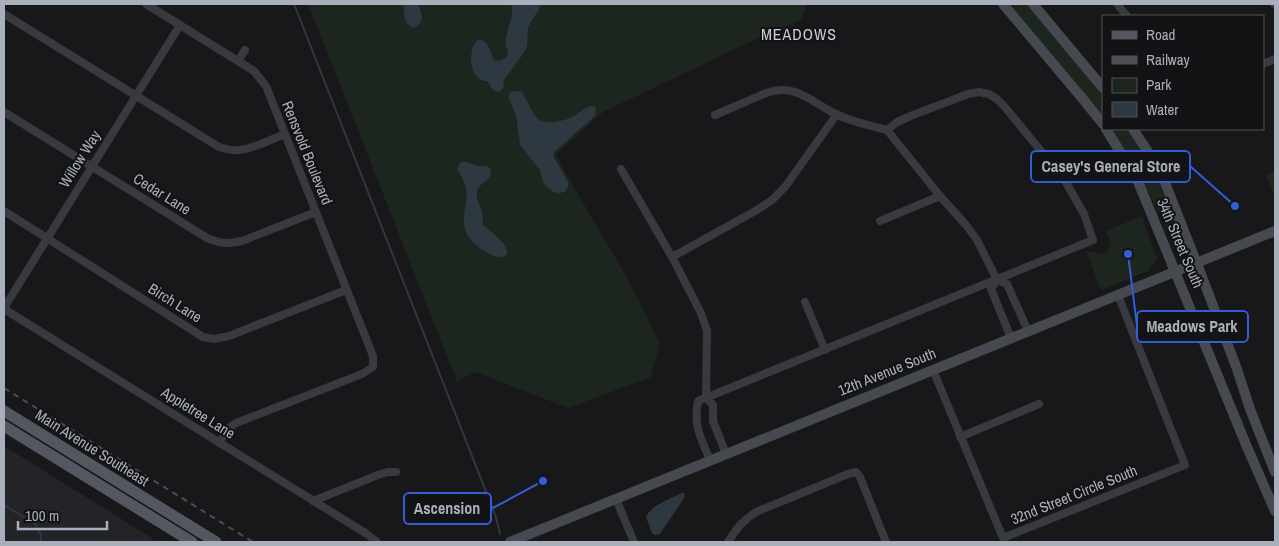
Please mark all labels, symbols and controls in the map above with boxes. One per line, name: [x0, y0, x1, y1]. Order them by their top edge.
legend: [1102, 15, 1264, 130]
district label: MEADOWS: [761, 23, 837, 45]
text: Road: [1146, 24, 1175, 45]
text: Railway: [1146, 49, 1191, 70]
text: Park: [1146, 74, 1172, 95]
street label: Rensvold Boulevard: [277, 98, 338, 208]
text: Water: [1146, 99, 1178, 120]
street label: Willow Way: [54, 125, 106, 191]
callout: Casey's General Store: [1031, 151, 1190, 182]
text: Casey's General Store: [1042, 155, 1180, 177]
street label: Cedar Lane: [129, 168, 195, 220]
street label: 34th Street South: [1152, 195, 1209, 291]
street label: Birch Lane: [144, 278, 206, 327]
callout: Meadows Park: [1137, 311, 1248, 342]
text: Meadows Park: [1146, 315, 1238, 337]
street label: 12th Avenue South: [835, 342, 939, 401]
street label: Appletree Lane: [156, 381, 239, 444]
street label: Main Avenue Southeast: [31, 404, 154, 491]
street label: 32nd Street Circle South: [1007, 460, 1140, 530]
callout: Ascension: [404, 493, 491, 524]
text: Ascension: [414, 497, 480, 519]
scale bar: [18, 498, 106, 530]
text: 100 m: [25, 505, 59, 526]

